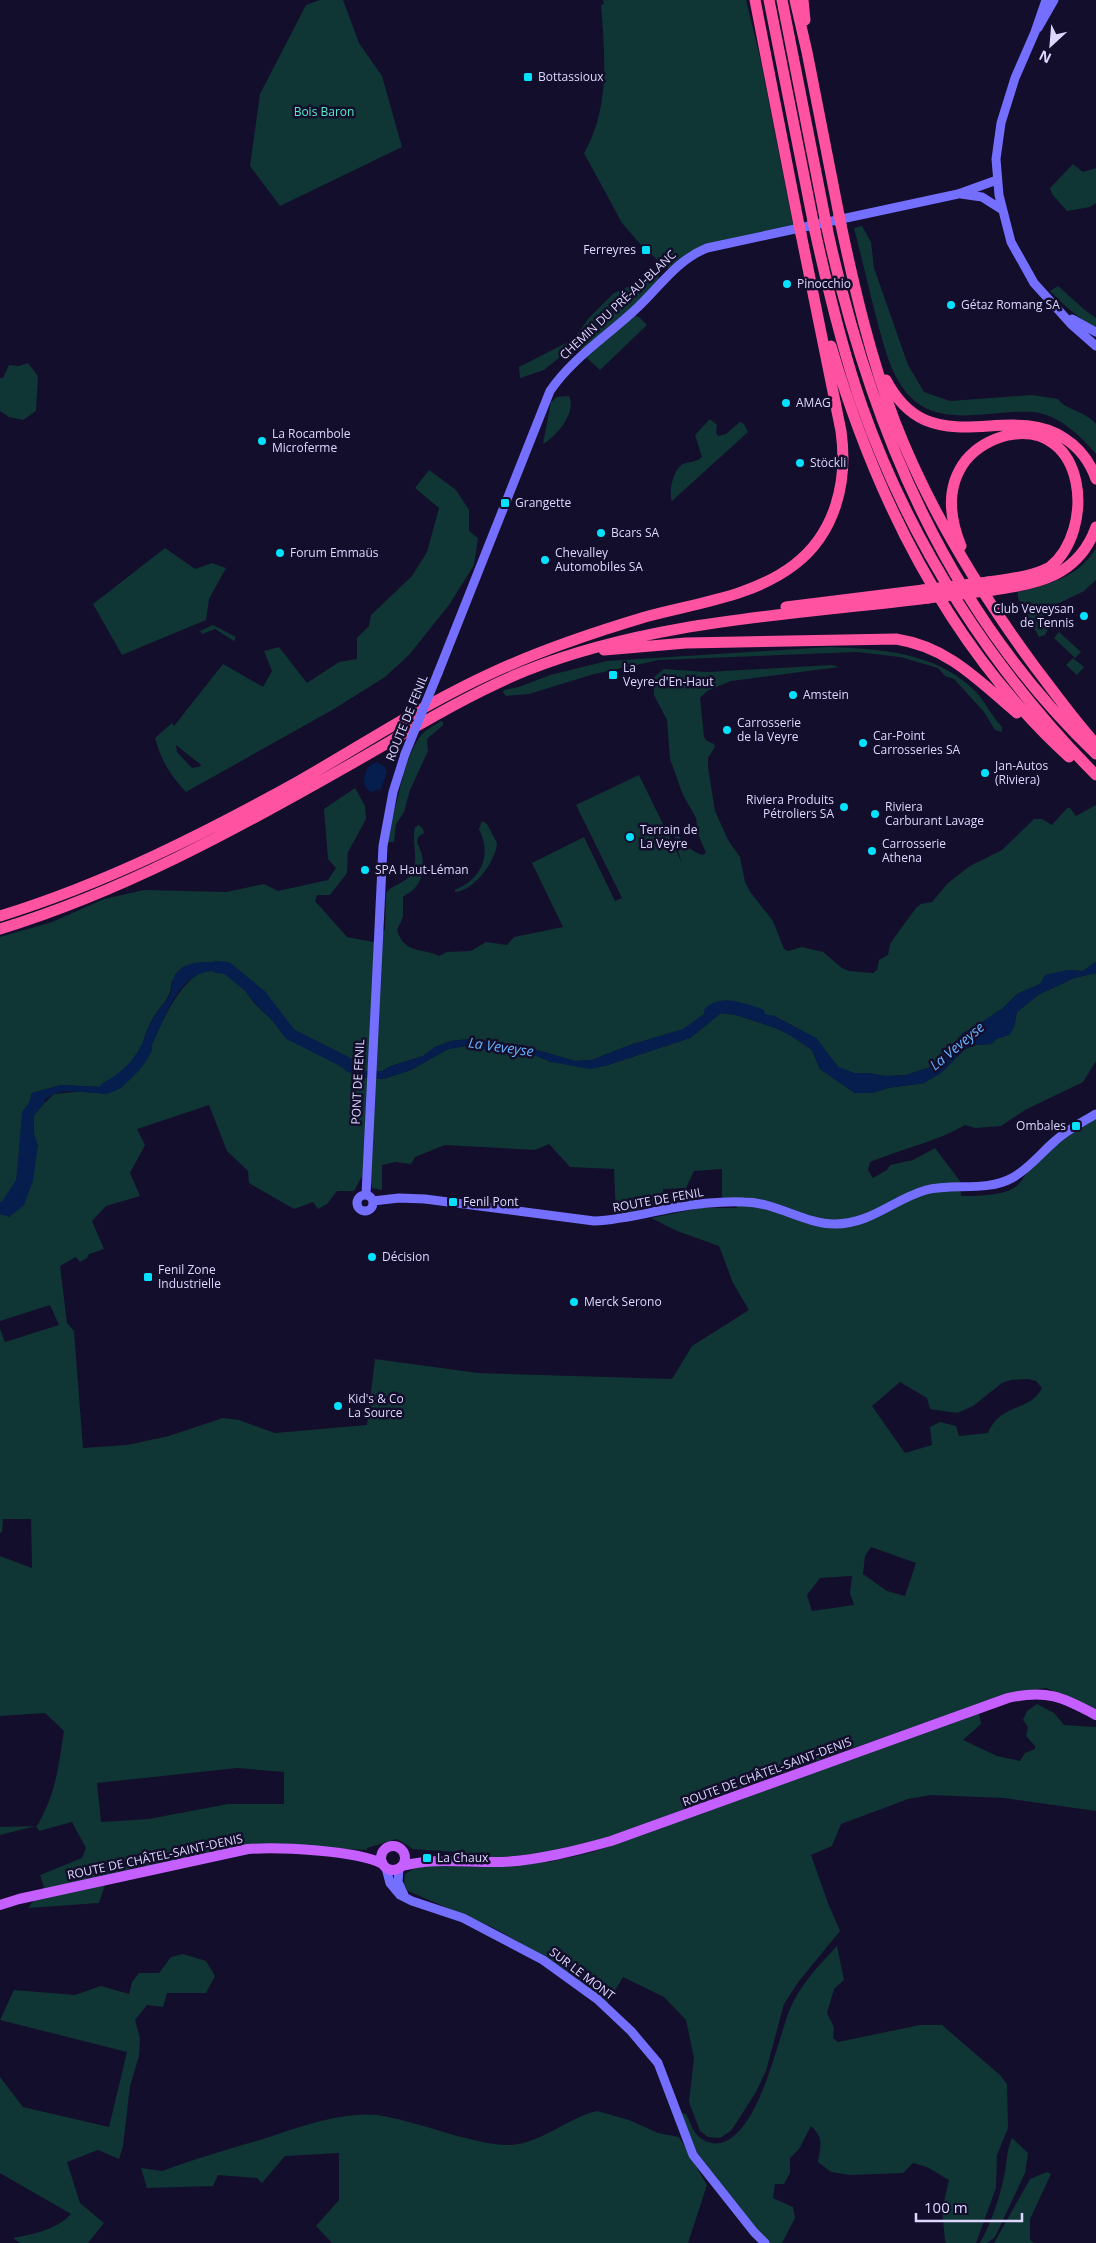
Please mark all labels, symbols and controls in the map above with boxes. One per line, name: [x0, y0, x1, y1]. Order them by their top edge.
north arrow: [1026, 20, 1076, 70]
text: N: [1036, 46, 1054, 68]
place label: Bottassioux: [538, 68, 604, 85]
marker: Bottassioux: [522, 71, 534, 83]
park label: Bois Baron: [294, 103, 354, 120]
place label: Ferreyres: [583, 241, 636, 258]
marker: Ferreyres: [640, 244, 652, 256]
street label: CHEMIN DU PRÉ-AU-BLANC: [556, 246, 680, 363]
place label: Pinocchio: [797, 275, 851, 292]
marker: Pinocchio: [781, 278, 793, 290]
place label: Gétaz Romang SA: [961, 296, 1060, 313]
marker: Gétaz Romang SA: [945, 299, 957, 311]
place label: AMAG: [796, 394, 831, 411]
marker: AMAG: [780, 397, 792, 409]
place label: La Rocambole Microferme: [272, 425, 351, 456]
marker: La Rocambole Microferme: [256, 435, 268, 447]
place label: Stöckli: [810, 454, 846, 471]
marker: Stöckli: [794, 457, 806, 469]
place label: Grangette: [515, 494, 571, 511]
marker: Grangette: [499, 497, 511, 509]
place label: Bcars SA: [611, 524, 659, 541]
marker: Bcars SA: [595, 527, 607, 539]
place label: Forum Emmaüs: [290, 544, 379, 561]
place label: Chevalley Automobiles SA: [555, 544, 643, 575]
marker: Forum Emmaüs: [274, 547, 286, 559]
marker: Chevalley Automobiles SA: [539, 554, 551, 566]
place label: Club Veveysan de Tennis: [993, 600, 1074, 631]
marker: Club Veveysan de Tennis: [1078, 610, 1090, 622]
place label: La Veyre-d'En-Haut: [623, 659, 713, 690]
marker: La Veyre-d'En-Haut: [607, 669, 619, 681]
street label: ROUTE DE FENIL: [381, 672, 432, 764]
place label: Amstein: [803, 686, 849, 703]
marker: Amstein: [787, 689, 799, 701]
place label: Carrosserie de la Veyre: [737, 714, 801, 745]
marker: Carrosserie de la Veyre: [721, 724, 733, 736]
place label: Car-Point Carrosseries SA: [873, 727, 961, 758]
marker: Car-Point Carrosseries SA: [857, 737, 869, 749]
place label: Jan-Autos (Riviera): [994, 757, 1049, 788]
marker: Jan-Autos (Riviera): [979, 767, 991, 779]
place label: Riviera Produits Pétroliers SA: [746, 791, 834, 822]
place label: Riviera Carburant Lavage: [885, 798, 984, 829]
marker: Riviera Produits Pétroliers SA: [838, 801, 850, 813]
marker: Riviera Carburant Lavage: [869, 808, 881, 820]
place label: Terrain de La Veyre: [640, 821, 698, 852]
marker: Terrain de La Veyre: [624, 831, 636, 843]
place label: Carrosserie Athena: [882, 835, 946, 866]
marker: Carrosserie Athena: [866, 845, 878, 857]
place label: SPA Haut-Léman: [375, 861, 469, 878]
marker: SPA Haut-Léman: [359, 864, 371, 876]
water label: La Veveyse: [925, 1017, 988, 1074]
water label: La Veveyse: [467, 1033, 535, 1060]
street label: PONT DE FENIL: [347, 1039, 368, 1125]
place label: Ombales: [1016, 1117, 1066, 1134]
marker: Ombales: [1070, 1120, 1082, 1132]
street label: ROUTE DE FENIL: [611, 1183, 705, 1216]
place label: Fenil Pont: [463, 1193, 519, 1210]
marker: Fenil Pont: [447, 1196, 459, 1208]
place label: Décision: [382, 1248, 430, 1265]
marker: Décision: [366, 1251, 378, 1263]
place label: Fenil Zone Industrielle: [158, 1261, 221, 1292]
marker: Fenil Zone Industrielle: [142, 1271, 154, 1283]
place label: Merck Serono: [584, 1293, 662, 1310]
marker: Merck Serono: [568, 1296, 580, 1308]
place label: Kid's & Co La Source: [348, 1390, 404, 1421]
marker: Kid's & Co La Source: [332, 1400, 344, 1412]
street label: ROUTE DE CHÂTEL-SAINT-DENIS: [680, 1733, 854, 1810]
street label: ROUTE DE CHÂTEL-SAINT-DENIS: [66, 1830, 244, 1883]
place label: La Chaux: [437, 1849, 489, 1866]
marker: La Chaux: [421, 1852, 433, 1864]
street label: SUR LE MONT: [546, 1943, 619, 2004]
scale bar: [916, 2190, 1022, 2222]
text: 100 m: [924, 2197, 968, 2217]

